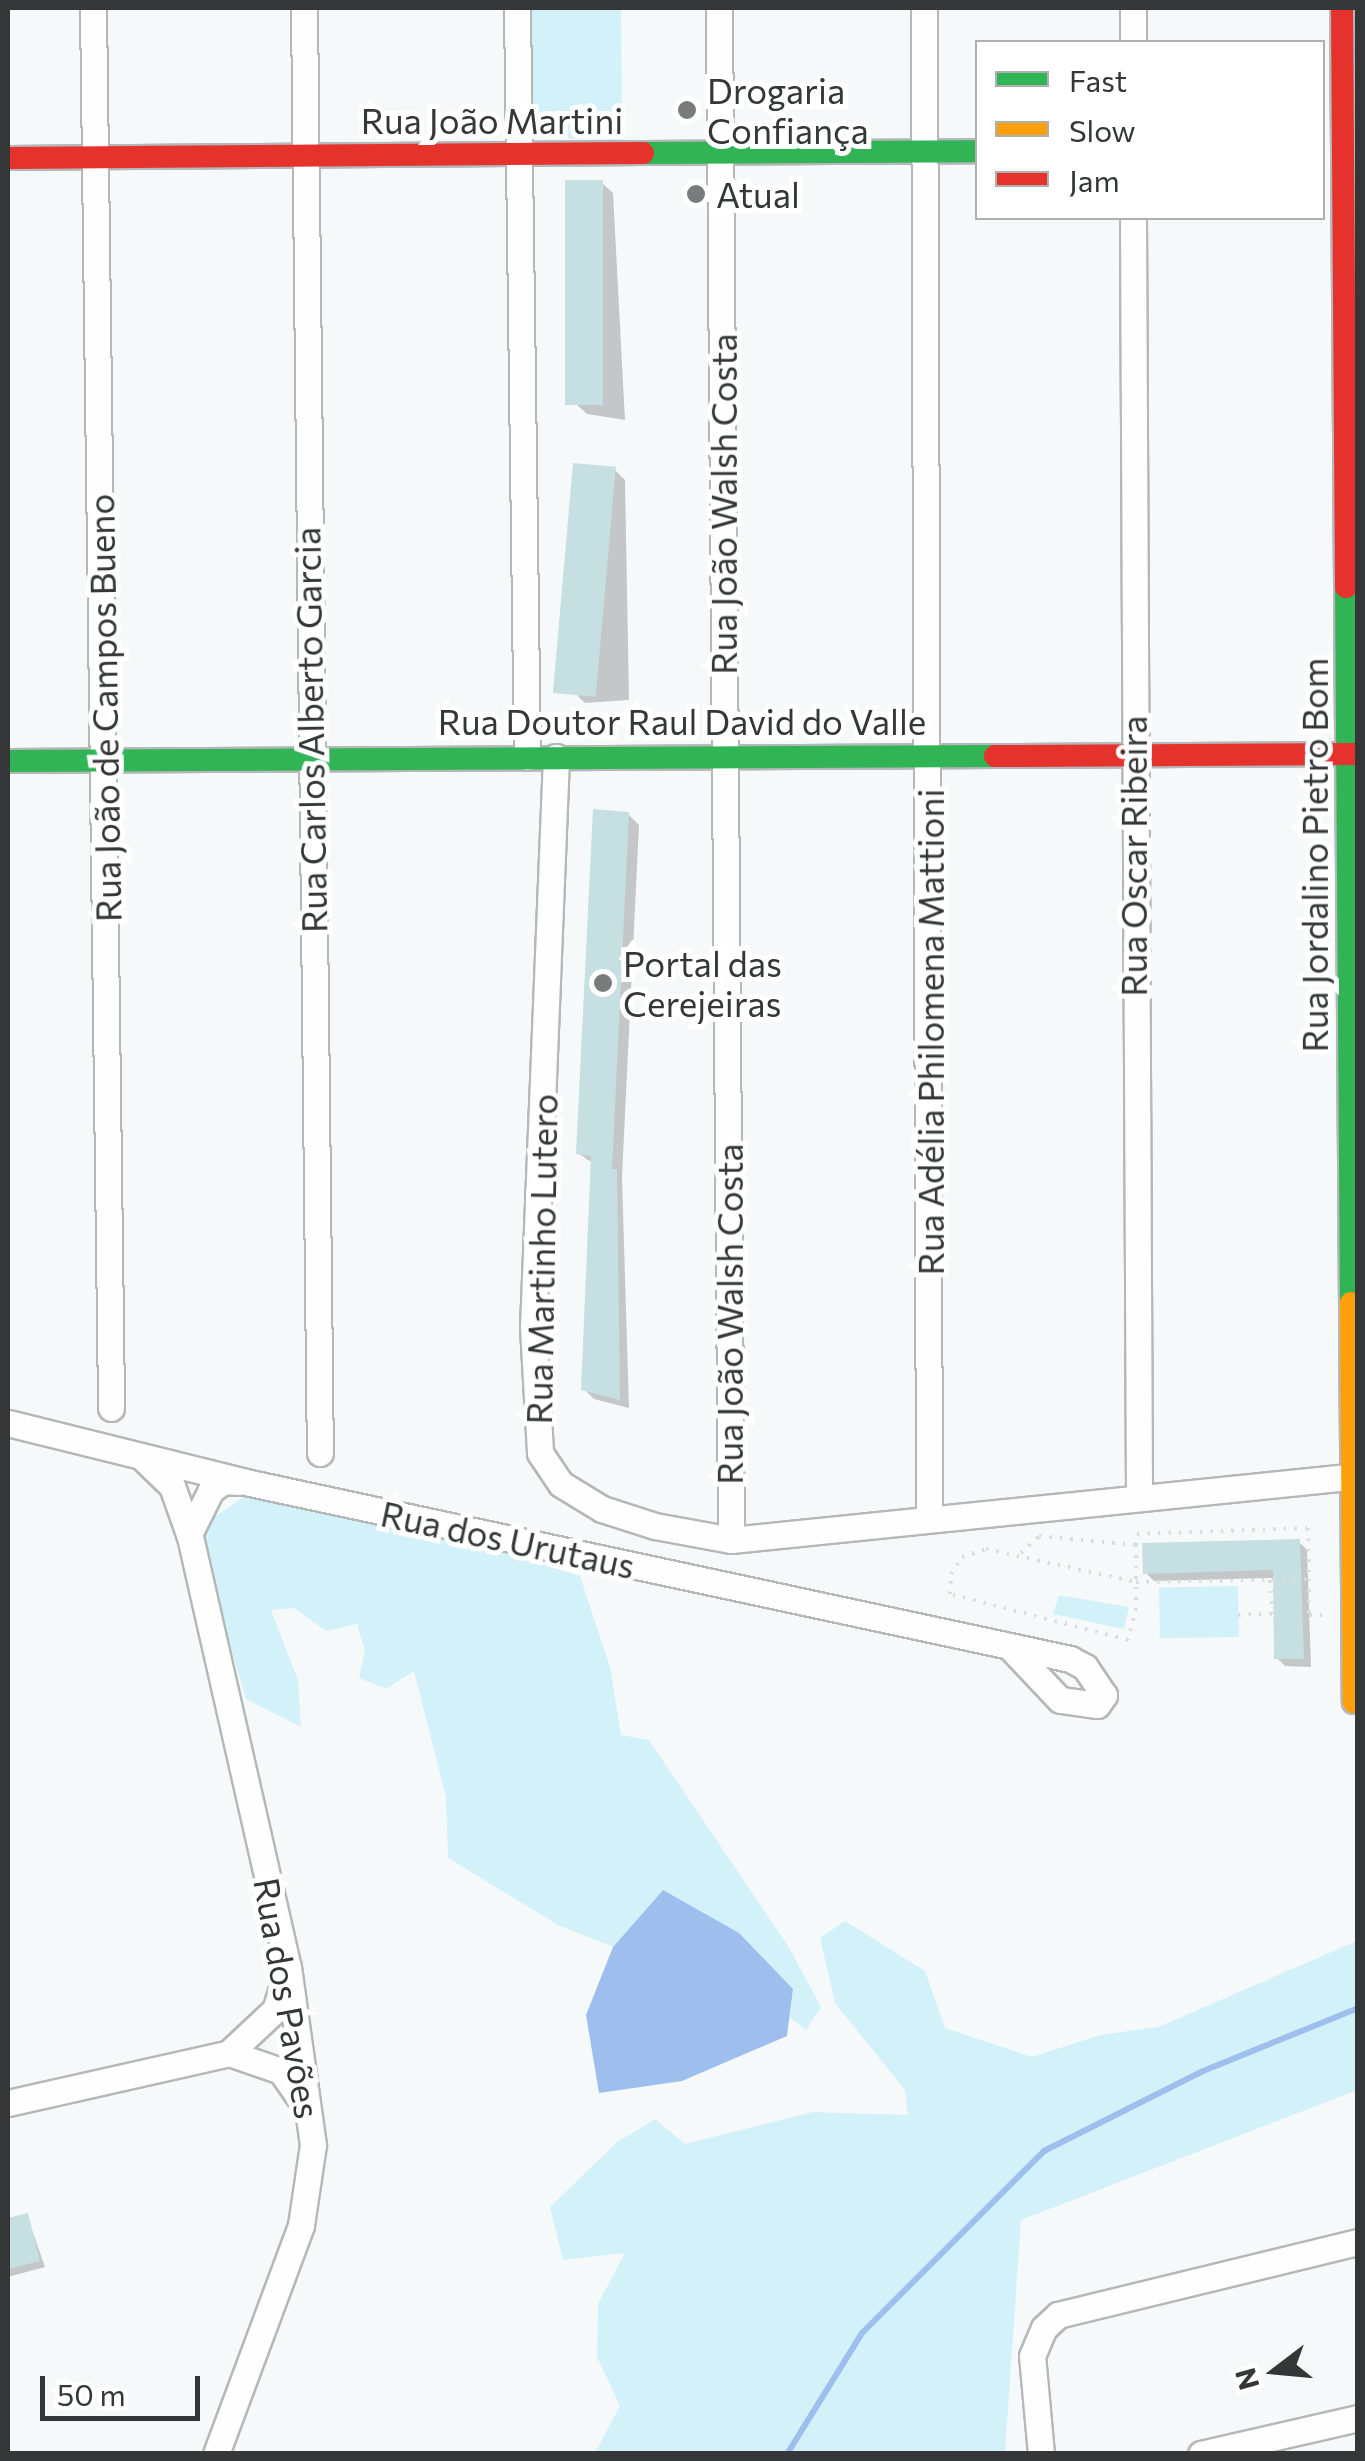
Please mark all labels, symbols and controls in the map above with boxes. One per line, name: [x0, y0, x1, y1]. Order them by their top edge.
legend: [975, 40, 1325, 220]
text: Fast: [1069, 61, 1127, 98]
place label: Drogaria Confiança: [707, 69, 869, 151]
street label: Rua João Martini: [361, 99, 623, 141]
marker: Drogaria Confiança: [676, 99, 698, 121]
text: Slow: [1069, 111, 1136, 148]
text: Jam: [1069, 161, 1120, 198]
place label: Atual: [716, 173, 800, 215]
marker: Atual: [685, 183, 707, 205]
street label: Rua João Walsh Costa: [702, 333, 744, 675]
street label: Rua João de Campos Bueno: [79, 494, 129, 922]
street label: Rua Carlos Alberto Garcia: [285, 527, 335, 933]
street label: Rua Jordalino Pietro Bom: [1293, 658, 1335, 1052]
street label: Rua Doutor Raul David do Valle: [438, 700, 926, 742]
street label: Rua Oscar Ribeira: [1112, 715, 1154, 997]
street label: Rua Adélia Philomena Mattioni: [909, 789, 951, 1275]
place label: Portal das Cerejeiras: [623, 942, 782, 1024]
marker: Portal das Cerejeiras: [592, 972, 614, 994]
street label: Rua Martinho Lutero: [517, 1093, 565, 1425]
street label: Rua João Walsh Costa: [708, 1143, 750, 1485]
street label: Rua dos Urutaus: [377, 1492, 639, 1586]
street label: Rua dos Pavões: [246, 1874, 330, 2122]
north arrow: [1225, 2321, 1325, 2421]
scale bar: [45, 2356, 205, 2418]
text: N: [1227, 2364, 1265, 2394]
text: 50 m: [57, 2375, 126, 2412]

